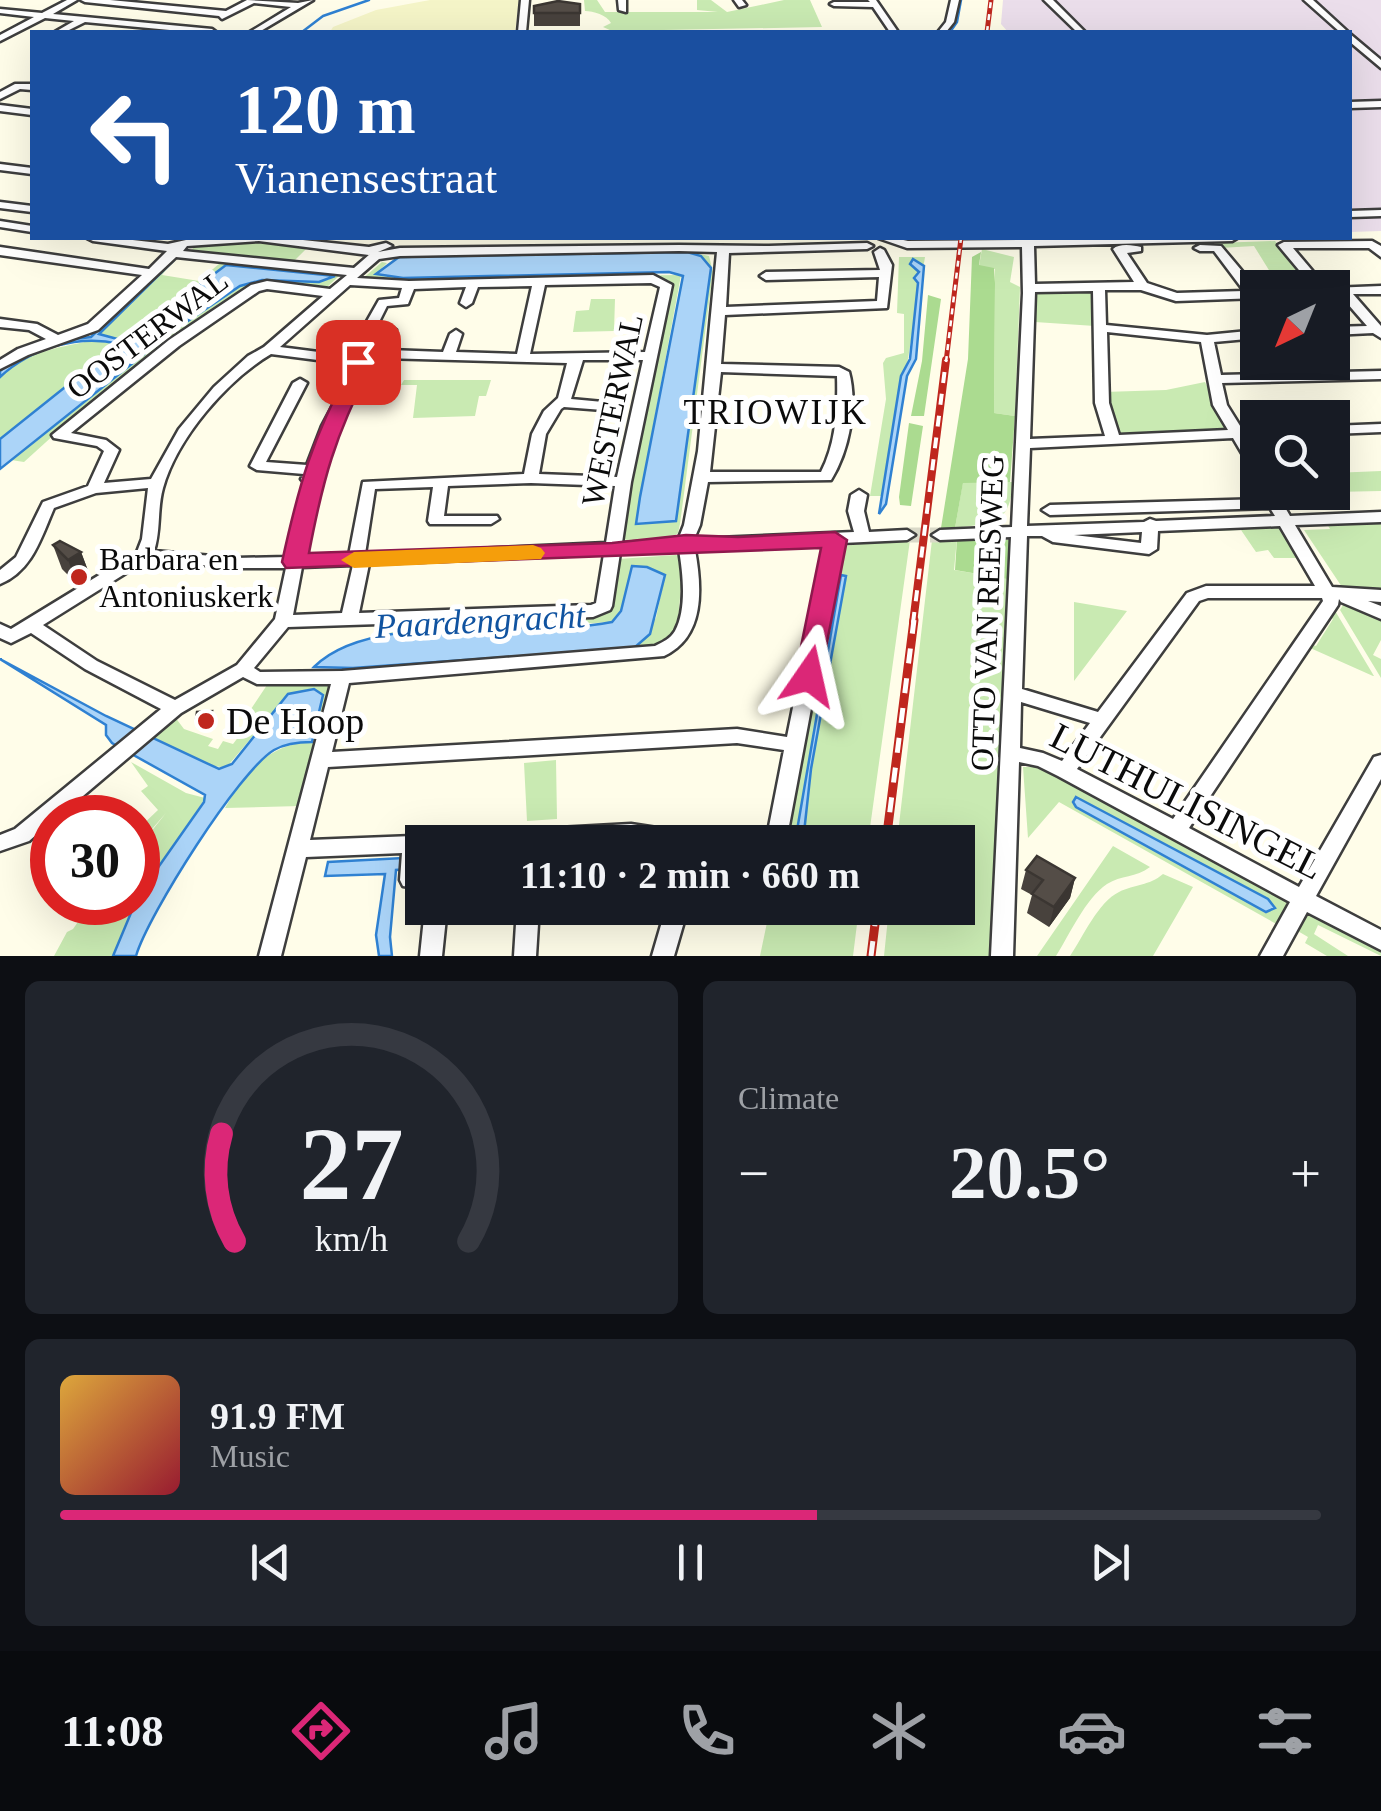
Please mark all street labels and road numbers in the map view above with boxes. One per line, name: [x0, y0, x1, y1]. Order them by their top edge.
street label: OOSTERWAL: [59, 262, 235, 406]
street label: WESTERWAL: [574, 311, 650, 509]
street label: OTTO VAN REESWEG: [963, 454, 1011, 772]
street label: LUTHULISINGEL: [1044, 714, 1330, 888]

